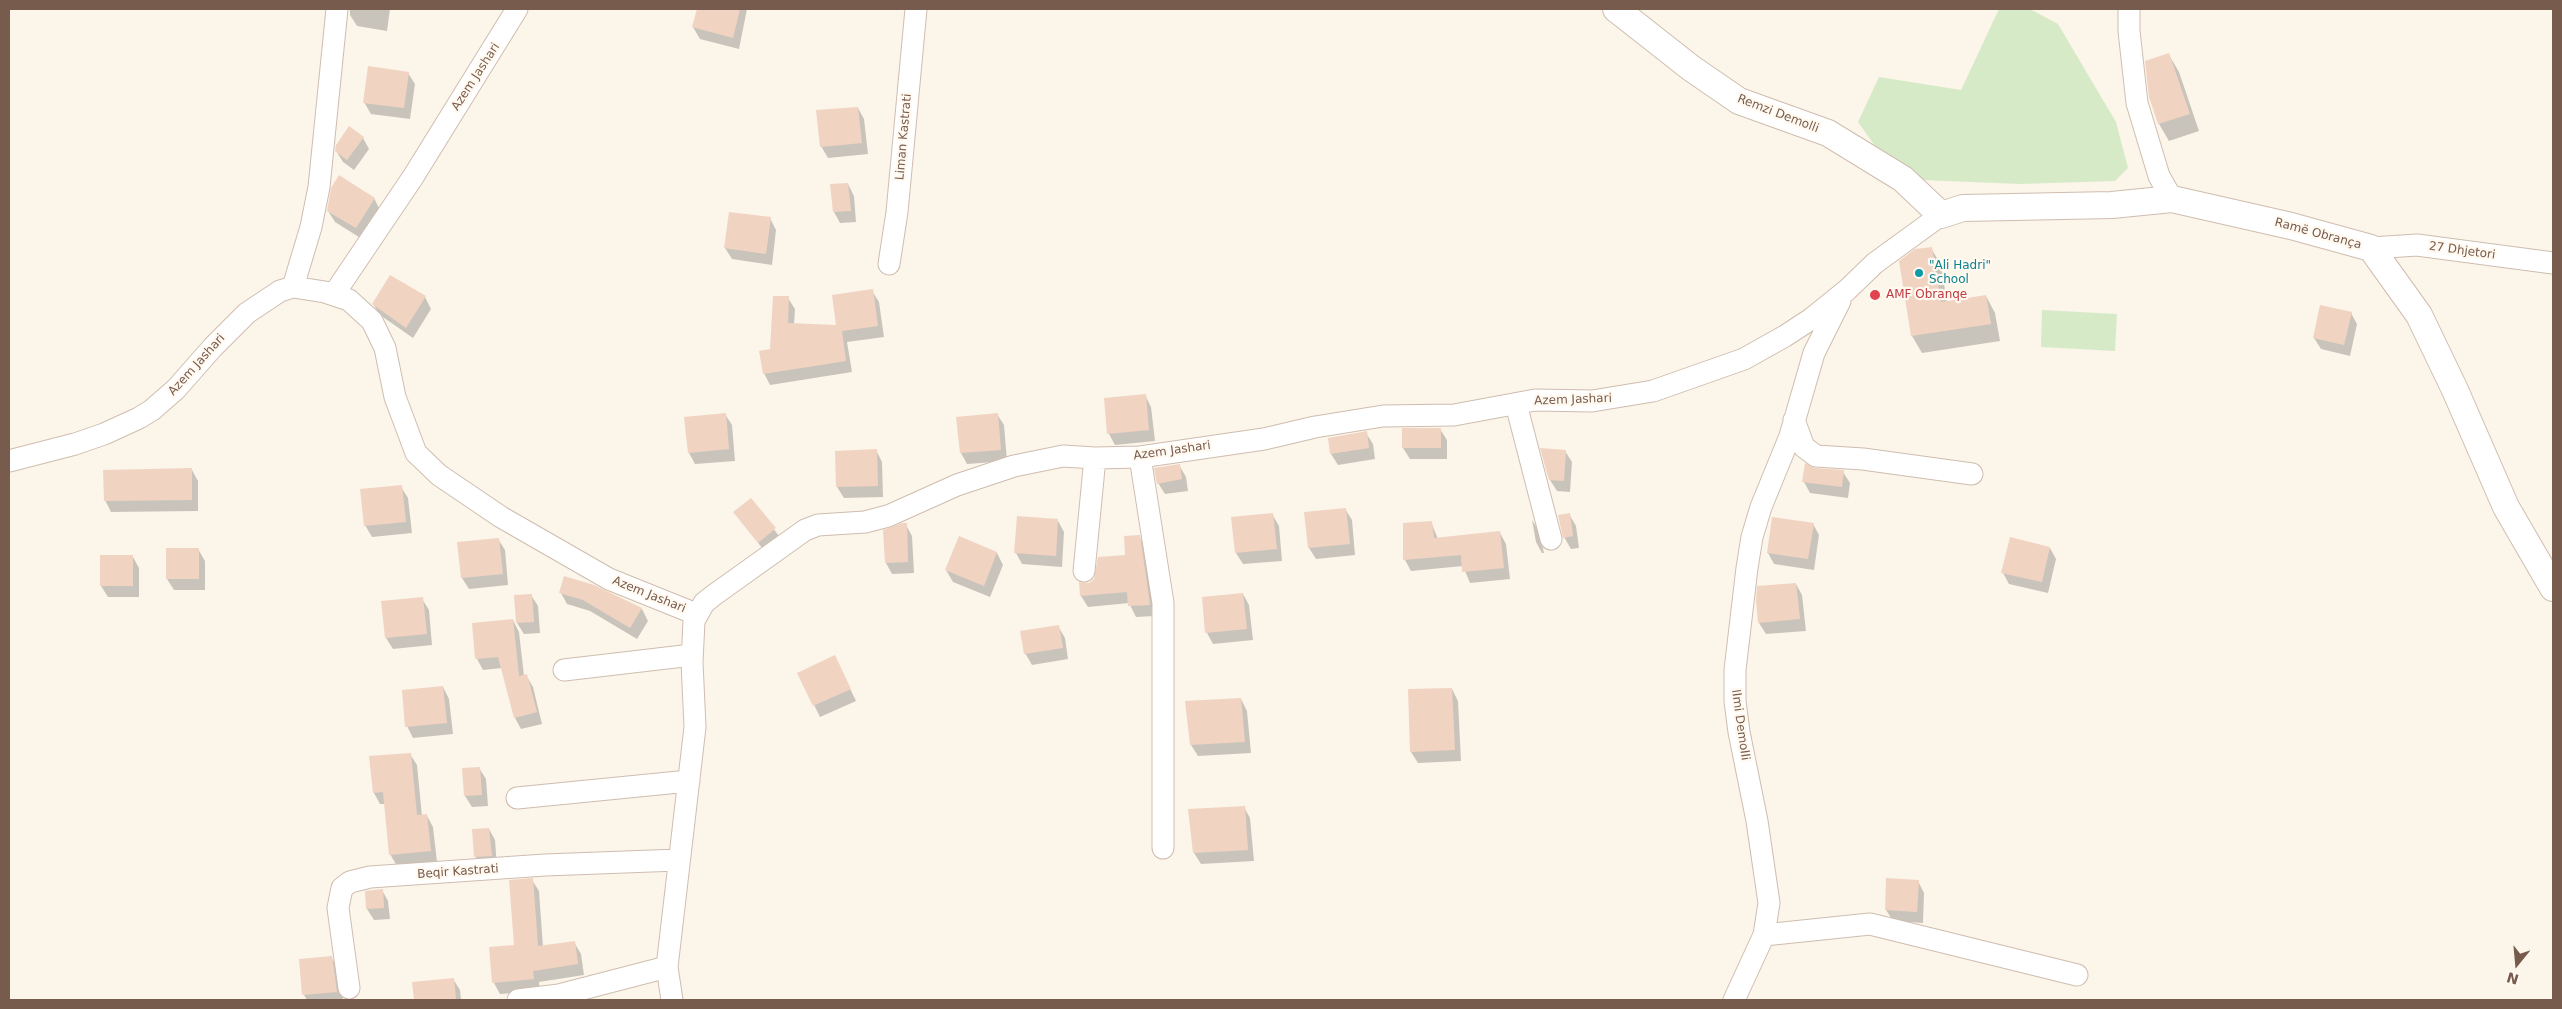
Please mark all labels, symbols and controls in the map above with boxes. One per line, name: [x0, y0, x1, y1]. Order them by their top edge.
street label: Azem Jashari: [449, 40, 503, 114]
street label: Remzi Demolli: [1735, 92, 1821, 136]
street label: Liman Kastrati: [893, 93, 915, 181]
street label: Ramë Obrança: [2273, 215, 2363, 253]
street label: 27 Dhjetori: [2428, 239, 2496, 263]
place label: "Ali Hadri" School: [1929, 259, 1991, 287]
marker: "Ali Hadri" School: [1913, 267, 1925, 279]
marker: AMF Obranqe: [1868, 288, 1882, 302]
place label: AMF Obranqe: [1886, 288, 1967, 302]
street label: Azem Jashari: [166, 331, 228, 399]
street label: Azem Jashari: [1534, 391, 1612, 409]
street label: Azem Jashari: [1132, 438, 1212, 464]
street label: Azem Jashari: [610, 574, 688, 616]
street label: Ilmi Demolli: [1728, 689, 1752, 761]
street label: Beqir Kastrati: [417, 862, 499, 882]
north arrow: [2492, 939, 2542, 989]
text: N: [2505, 969, 2521, 988]

